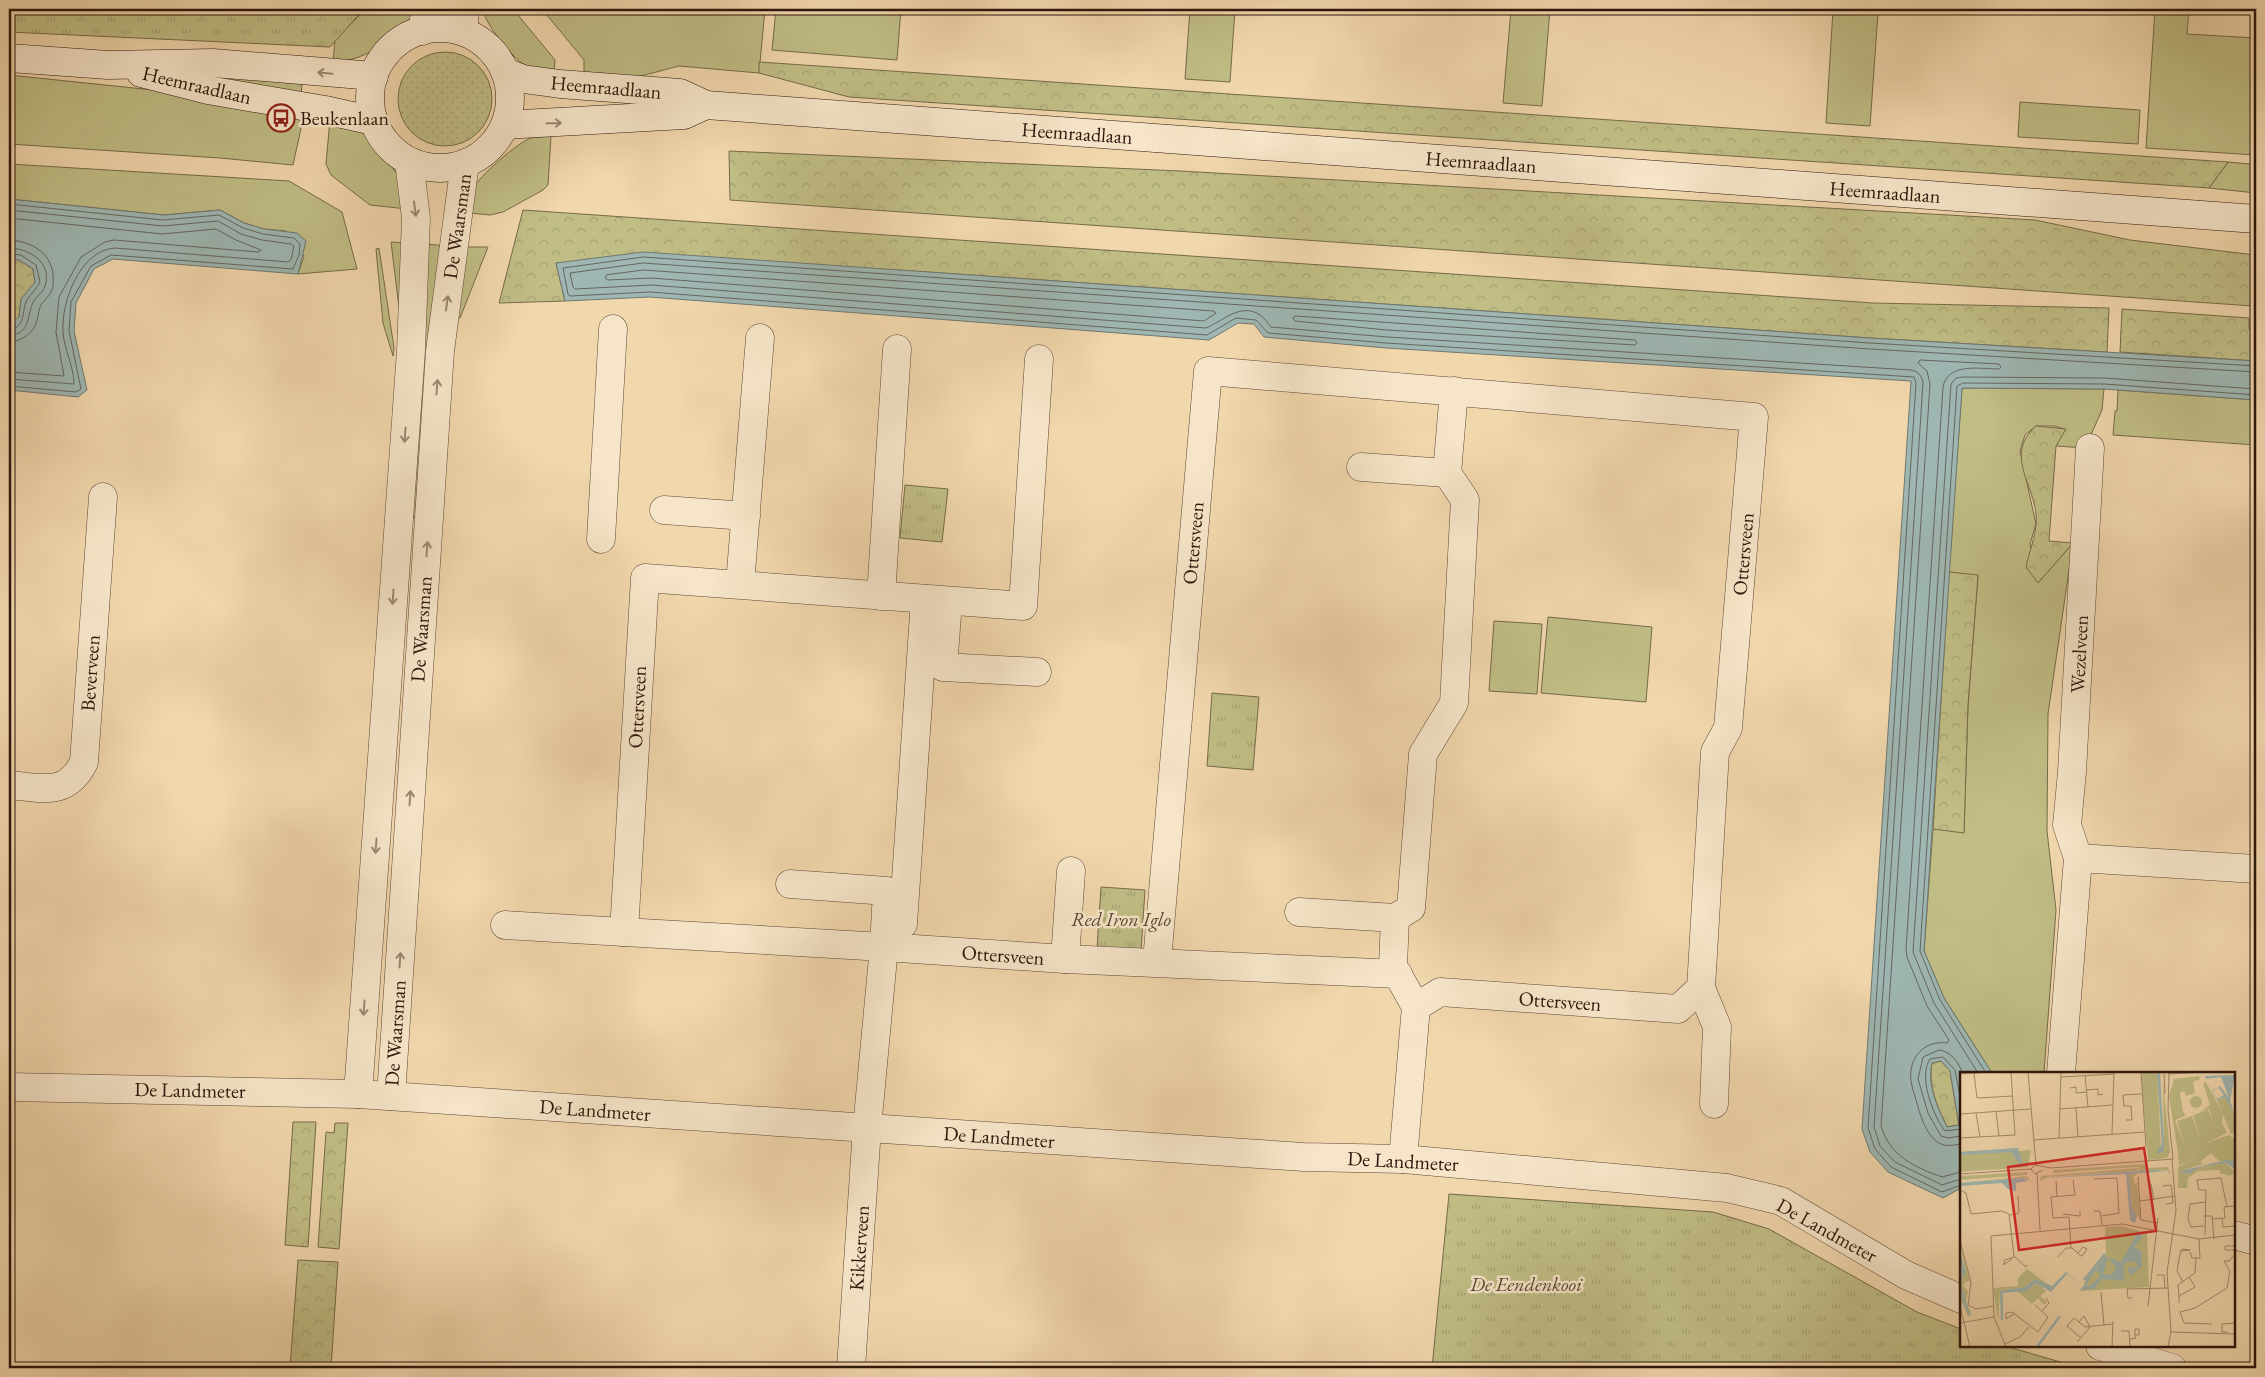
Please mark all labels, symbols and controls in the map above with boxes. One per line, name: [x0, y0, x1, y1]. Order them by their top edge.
street label: Heemraadlaan: [140, 60, 255, 110]
one-way arrow: [317, 68, 333, 77]
street label: Heemraadlaan: [549, 69, 663, 105]
bus stop icon: Beukenlaan: [266, 103, 296, 133]
place label: Beukenlaan: [300, 105, 390, 131]
street label: Heemraadlaan: [1021, 116, 1134, 150]
one-way arrow: [545, 118, 561, 128]
street label: Heemraadlaan: [1425, 145, 1538, 179]
street label: De Waarsman: [437, 171, 477, 280]
street label: Heemraadlaan: [1829, 175, 1942, 209]
one-way arrow: [410, 201, 420, 217]
one-way arrow: [442, 295, 452, 311]
one-way arrow: [433, 379, 442, 395]
one-way arrow: [400, 426, 410, 442]
street label: Ottersveen: [1176, 500, 1210, 585]
street label: Ottersveen: [1726, 511, 1760, 596]
one-way arrow: [422, 541, 431, 557]
street label: De Waarsman: [404, 575, 438, 683]
one-way arrow: [389, 589, 398, 605]
street label: Wezelveen: [2064, 614, 2094, 694]
street label: Beverveen: [74, 633, 106, 712]
street label: Ottersveen: [622, 664, 652, 749]
one-way arrow: [406, 791, 415, 807]
one-way arrow: [371, 838, 380, 854]
park label: Red Iron Iglo: [1071, 906, 1171, 932]
street label: Ottersveen: [961, 939, 1046, 971]
one-way arrow: [395, 953, 404, 969]
street label: De Waarsman: [378, 979, 412, 1087]
street label: Ottersveen: [1518, 985, 1603, 1017]
one-way arrow: [360, 1000, 369, 1016]
inset map: [1960, 1072, 2235, 1347]
street label: De Landmeter: [134, 1076, 246, 1104]
street label: De Landmeter: [539, 1093, 652, 1127]
street label: De Landmeter: [943, 1120, 1056, 1154]
street label: De Landmeter: [1347, 1145, 1460, 1177]
street label: De Landmeter: [1772, 1192, 1882, 1269]
street label: Kikkerveen: [843, 1204, 875, 1292]
park label: De Eendenkooi: [1469, 1271, 1583, 1297]

